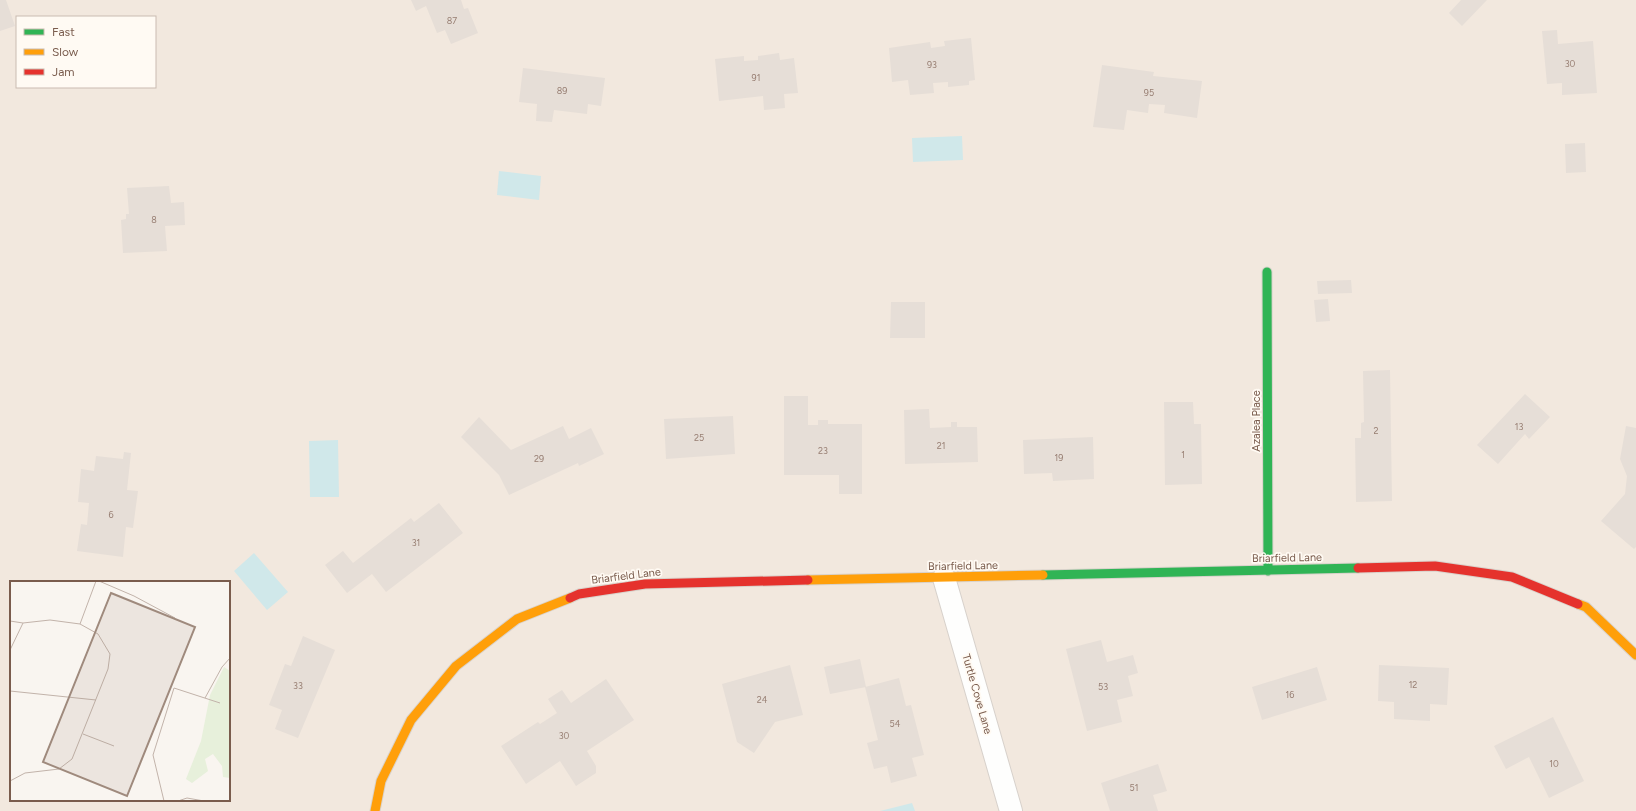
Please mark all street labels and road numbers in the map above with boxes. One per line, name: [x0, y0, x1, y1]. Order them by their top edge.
street label: Azalea Place: [1250, 390, 1263, 452]
street label: Briarfield Lane: [1252, 551, 1322, 565]
street label: Briarfield Lane: [928, 559, 998, 573]
street label: Briarfield Lane: [590, 565, 662, 587]
street label: Turtle Cove Lane: [959, 652, 995, 736]

